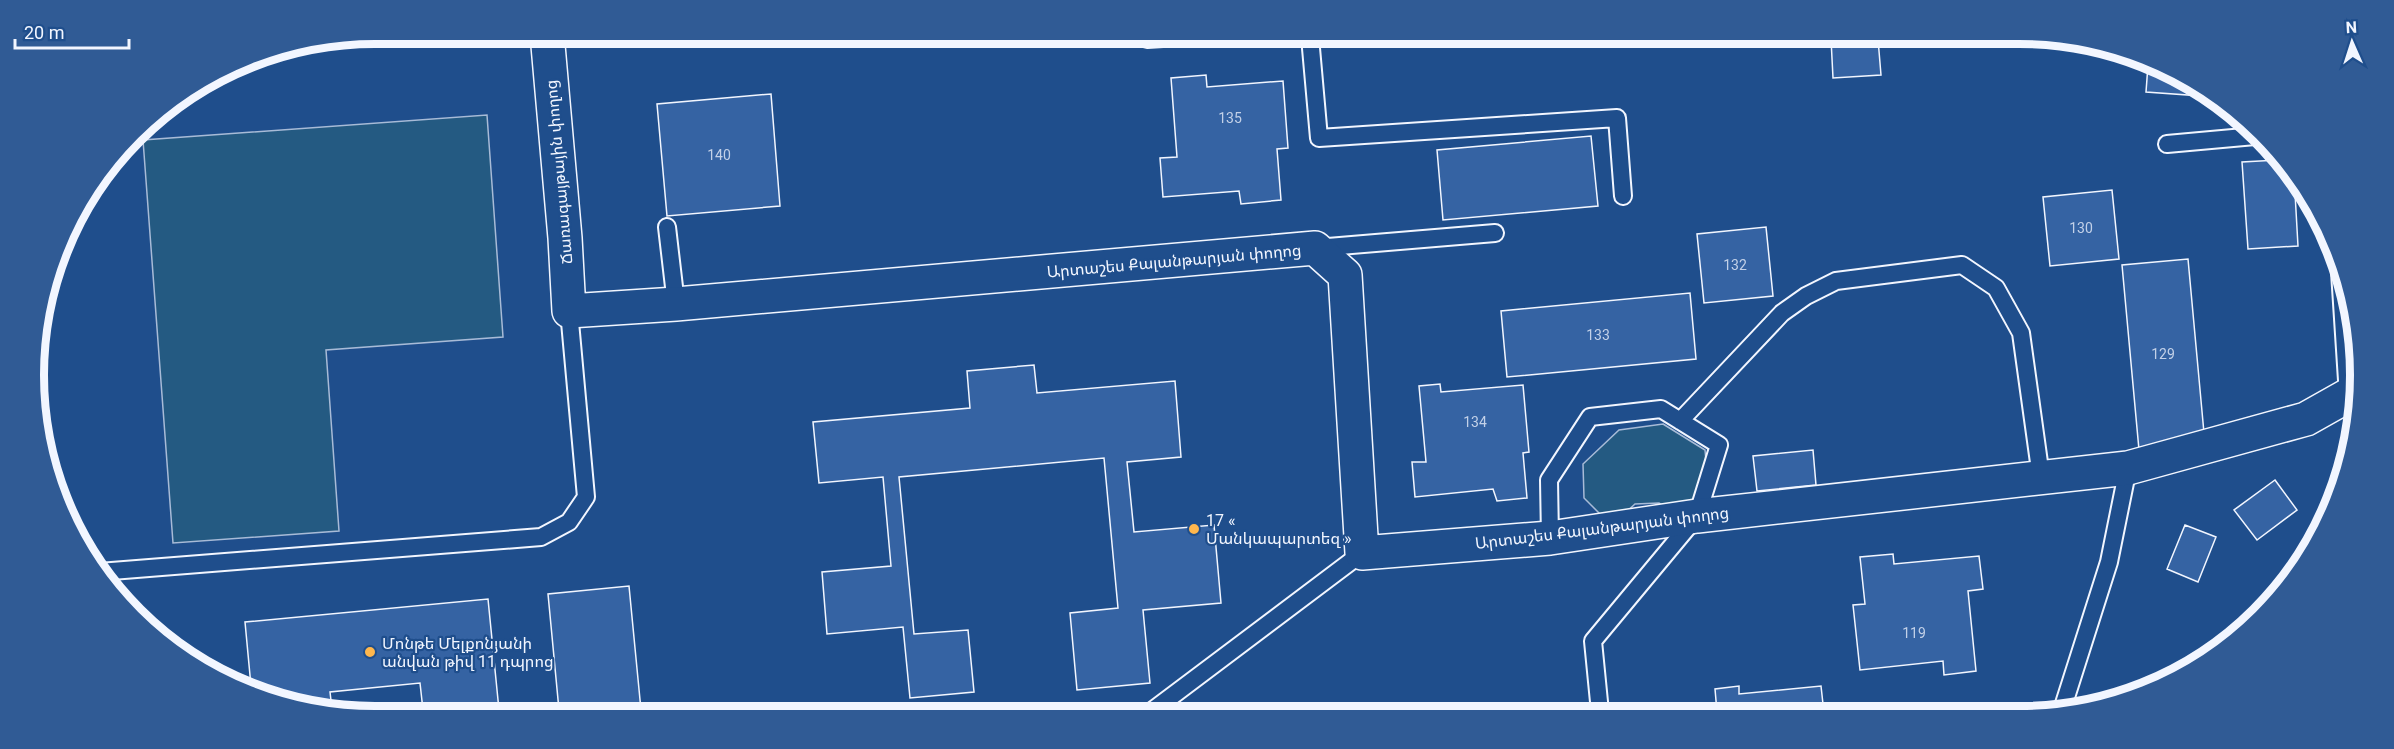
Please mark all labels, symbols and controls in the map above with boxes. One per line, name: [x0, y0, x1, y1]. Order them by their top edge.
scale bar: [15, 12, 129, 50]
north arrow: [2322, 12, 2382, 72]
text: N: [2345, 18, 2357, 37]
text: 20 m: [24, 22, 64, 43]
street label: Ճառագայթային փողոց: [541, 79, 577, 265]
house number: 135: [1218, 110, 1242, 126]
house number: 140: [707, 147, 731, 163]
house number: 130: [2069, 220, 2093, 236]
street label: Արտաշես Քալանթարյան փողոց: [1046, 240, 1302, 282]
house number: 132: [1723, 257, 1747, 273]
house number: 133: [1586, 327, 1610, 343]
house number: 129: [2151, 346, 2175, 362]
house number: 134: [1463, 414, 1487, 430]
street label: Արտաշես Քալանթարյան փողոց: [1474, 503, 1730, 553]
place label: 17 « Մանկապարտեզ »: [1206, 511, 1351, 548]
marker: 17 « Մանկապարտեզ »: [1187, 522, 1201, 536]
house number: 119: [1902, 625, 1926, 641]
place label: Մոնթե Մելքոնյանի անվան թիվ 11 դպրոց: [382, 634, 554, 671]
marker: Մոնթե Մելքոնյանի անվան թիվ 11 դպրոց: [363, 645, 377, 659]

